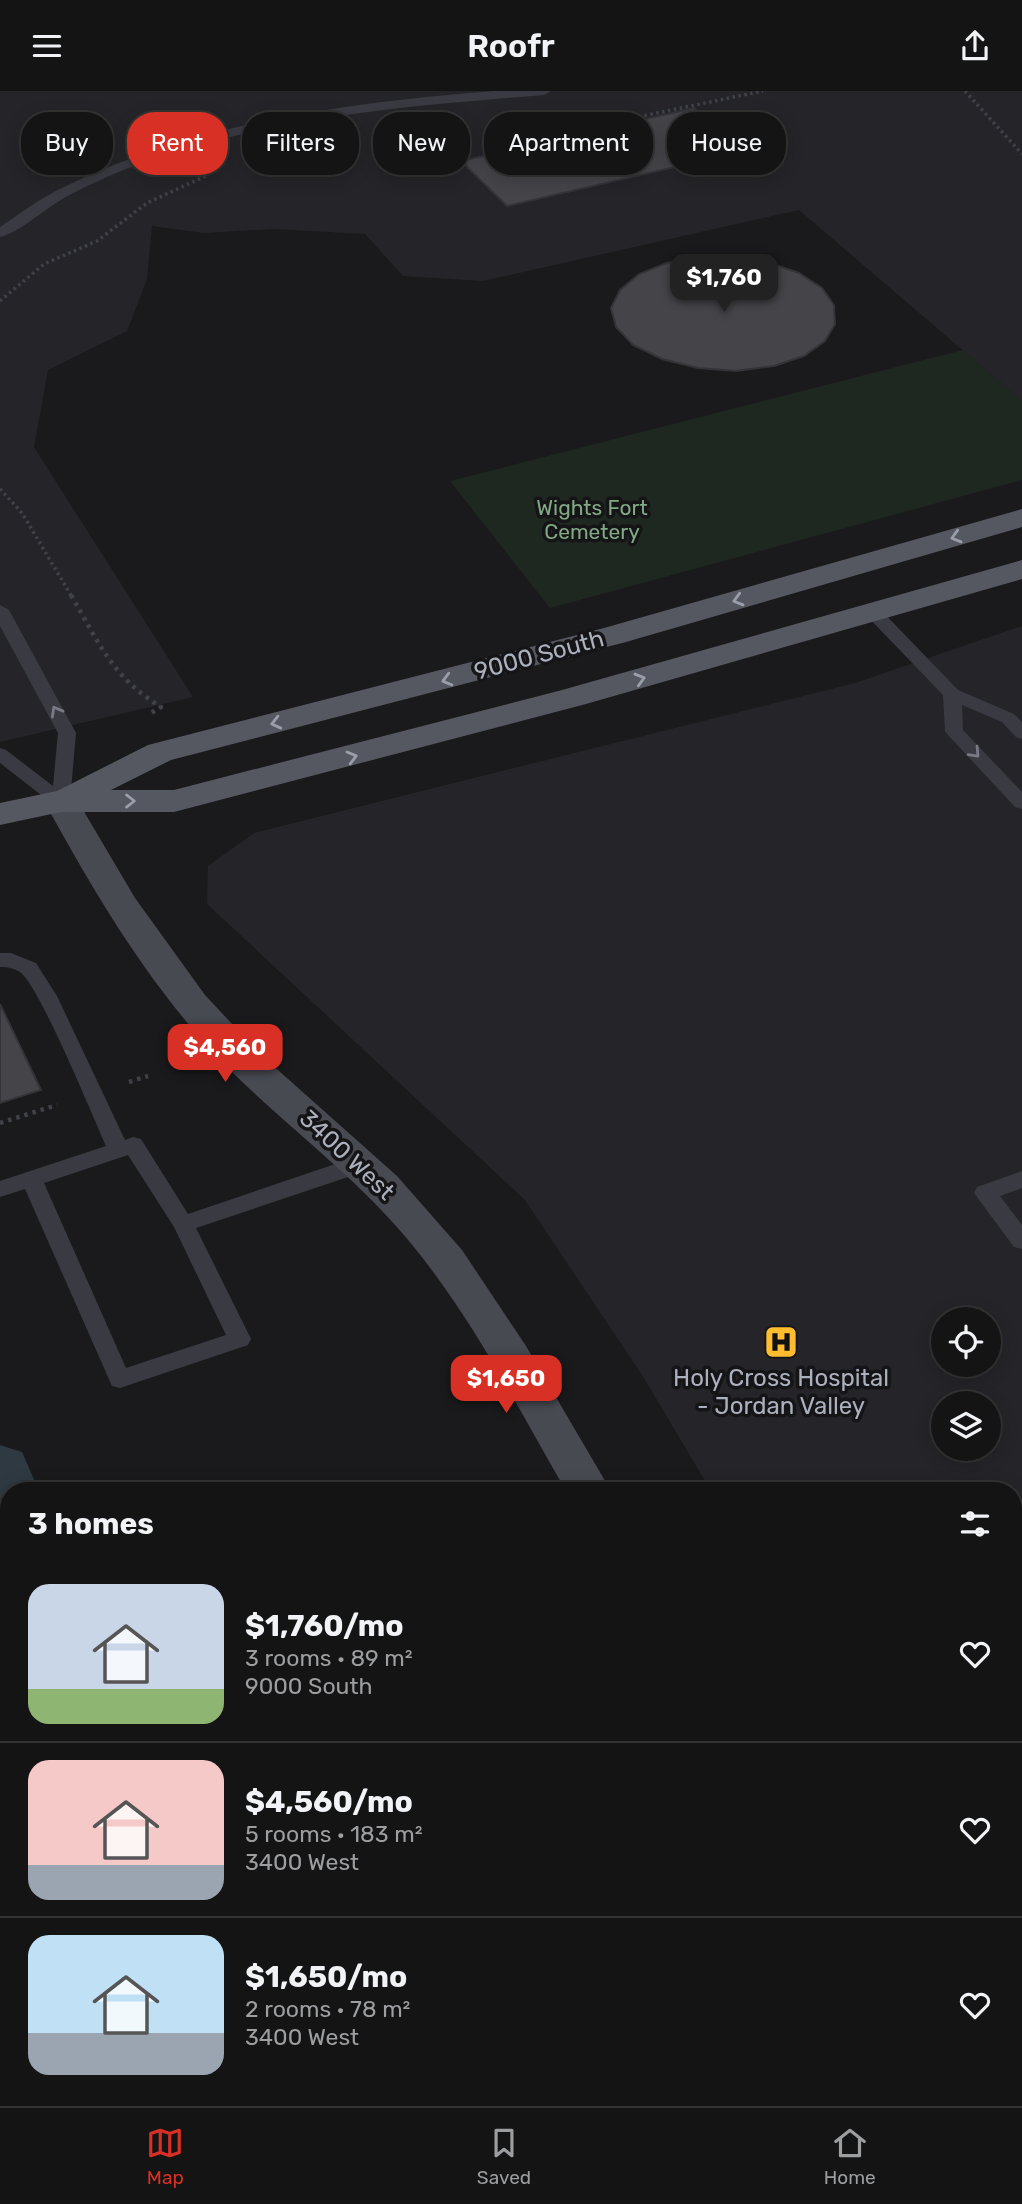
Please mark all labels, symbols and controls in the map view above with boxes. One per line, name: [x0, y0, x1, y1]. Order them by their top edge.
icon: menu: [28, 27, 66, 65]
text: Roofr: [467, 27, 555, 65]
icon: share: [956, 27, 994, 65]
chip: Buy: [21, 112, 113, 175]
chip: Rent: [127, 112, 228, 175]
chip: Filters: [242, 112, 359, 175]
chip: New: [373, 112, 470, 175]
chip: Apartment: [484, 112, 653, 175]
chip: House: [667, 112, 786, 175]
pin: $1,760: [667, 255, 781, 314]
text: $1,760: [686, 263, 762, 291]
park label: Wights Fort Cemetery: [536, 495, 648, 544]
one-way arrow: [951, 529, 963, 544]
one-way arrow: [732, 592, 744, 606]
street label: 9000 South: [471, 624, 607, 686]
one-way arrow: [442, 671, 454, 686]
one-way arrow: [634, 672, 646, 687]
one-way arrow: [50, 706, 64, 719]
one-way arrow: [270, 715, 282, 730]
one-way arrow: [967, 745, 980, 758]
one-way arrow: [346, 750, 358, 765]
one-way arrow: [125, 793, 135, 809]
pin: $4,560: [168, 1025, 282, 1084]
text: $4,560: [184, 1033, 266, 1061]
street label: 3400 West: [294, 1104, 400, 1206]
map controls: [931, 1307, 1001, 1461]
button: locate: [931, 1307, 1001, 1377]
hospital icon: Holy Cross Hospital - Jordan Valley: [762, 1323, 800, 1361]
pin: $1,650: [449, 1355, 563, 1415]
text: $1,650: [467, 1364, 545, 1392]
place label: Holy Cross Hospital - Jordan Valley: [673, 1364, 889, 1420]
button: layers: [931, 1391, 1001, 1461]
icon: filters: [956, 1505, 994, 1543]
text: 3 homes: [28, 1506, 154, 1542]
text: $1,760/mo: [245, 1608, 404, 1644]
icon: home: [84, 1612, 168, 1696]
icon: heart: [956, 1635, 994, 1673]
text: 3 rooms · 89 m²: [245, 1644, 413, 1672]
text: 9000 South: [245, 1672, 372, 1700]
text: $4,560/mo: [245, 1784, 413, 1820]
icon: home: [84, 1788, 168, 1872]
icon: heart: [956, 1811, 994, 1849]
text: 5 rooms · 183 m²: [245, 1820, 422, 1848]
text: 3400 West: [245, 1848, 359, 1876]
text: $1,650/mo: [245, 1959, 407, 1995]
icon: home: [84, 1963, 168, 2047]
icon: heart: [956, 1986, 994, 2024]
text: 2 rooms · 78 m²: [245, 1995, 410, 2023]
text: 3400 West: [245, 2023, 359, 2051]
tab: Map: [146, 2124, 184, 2189]
tab: Saved: [477, 2124, 531, 2189]
tab: Home: [824, 2124, 876, 2189]

